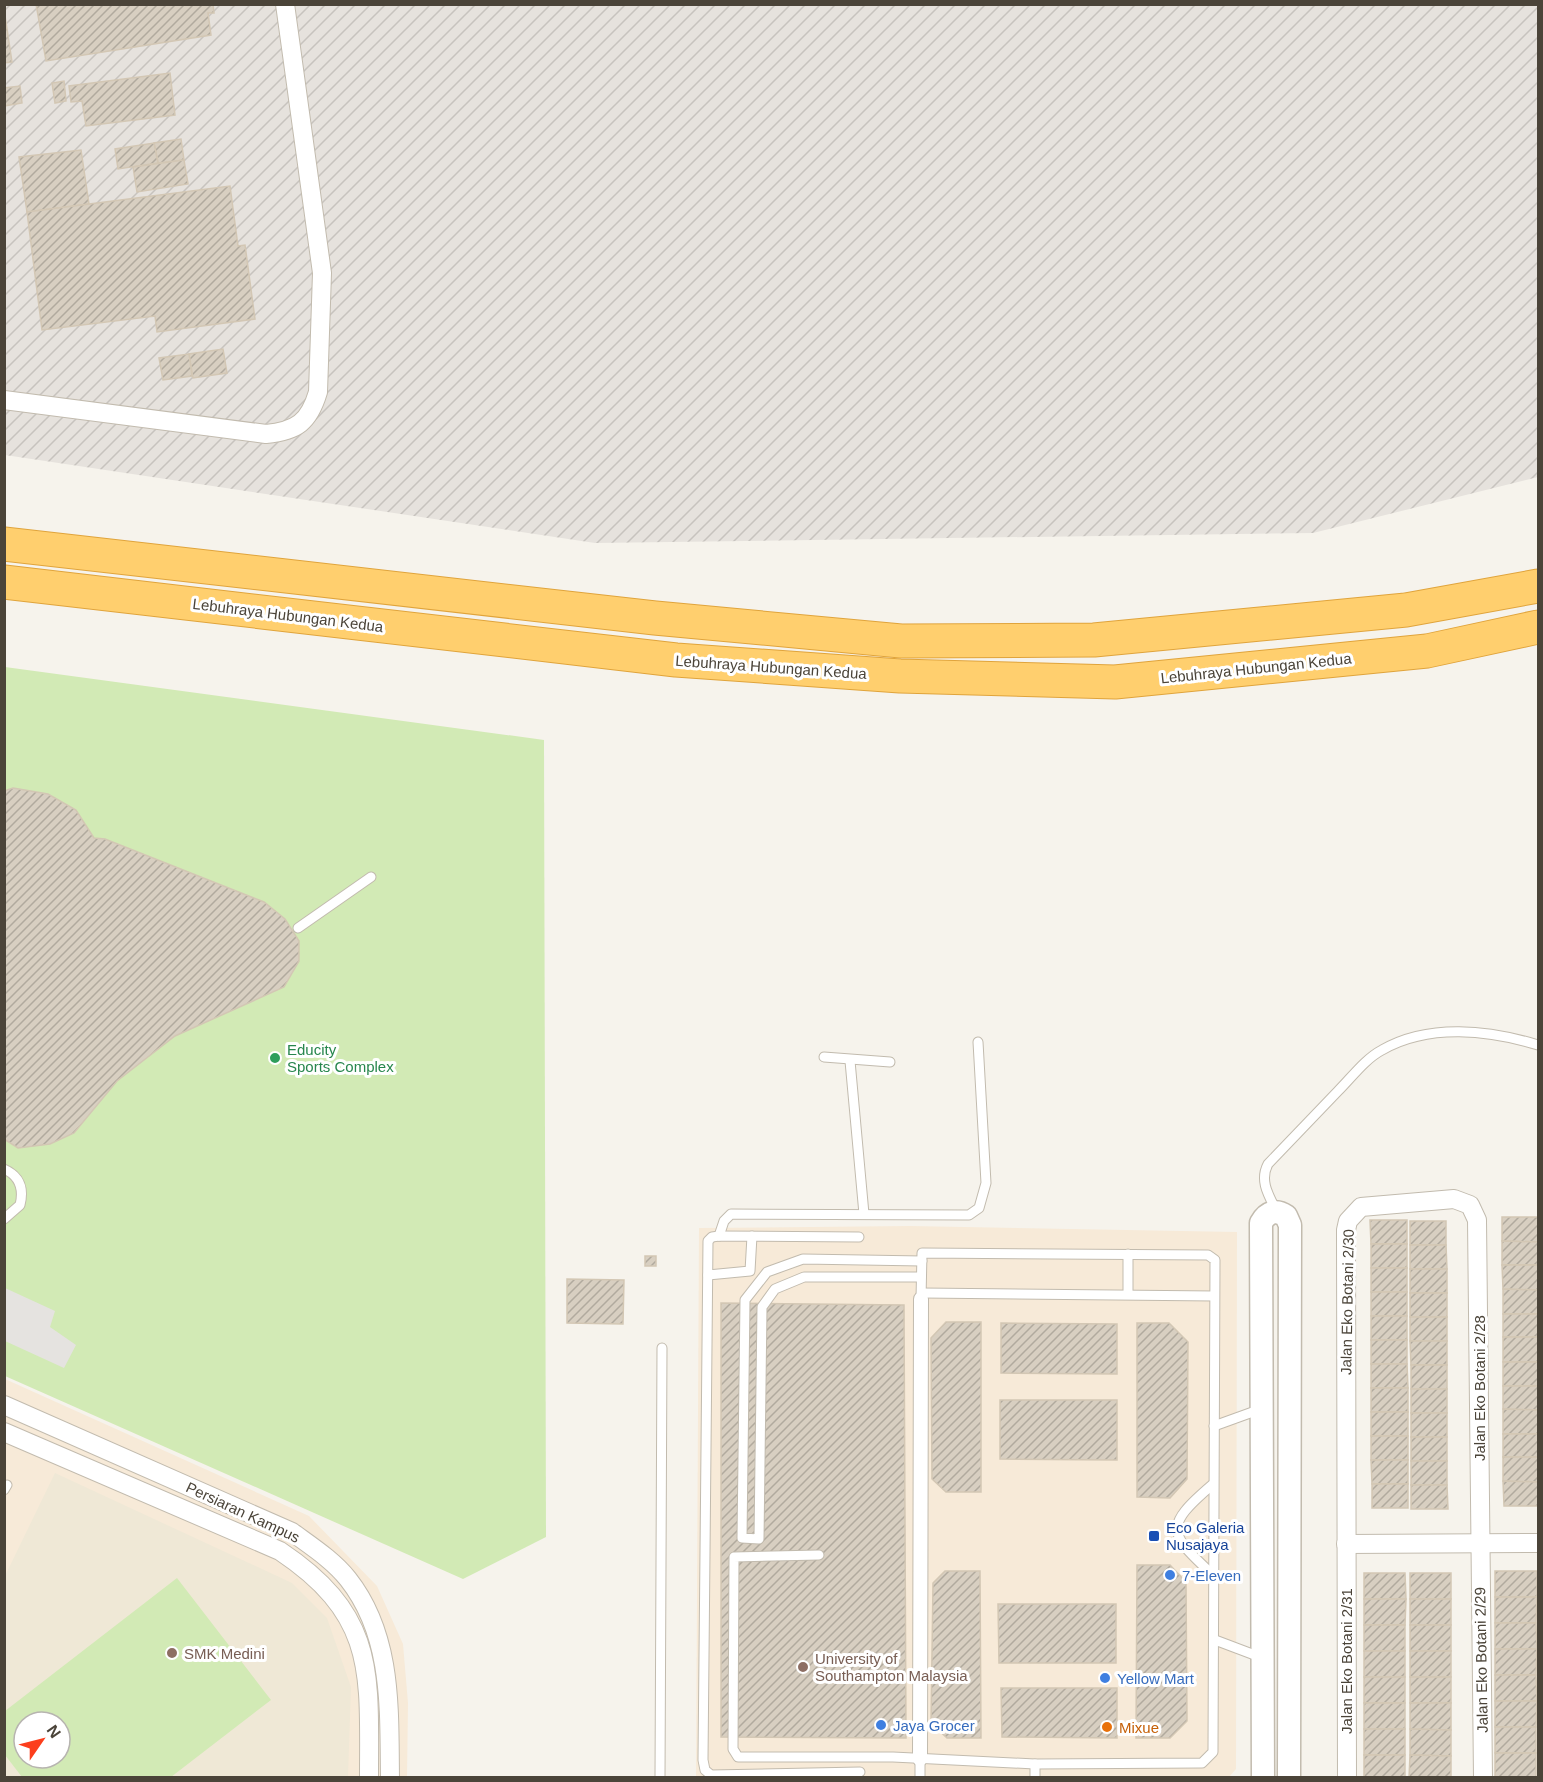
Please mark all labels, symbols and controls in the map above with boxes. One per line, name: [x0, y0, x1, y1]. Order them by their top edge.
street label: Lebuhraya Hubungan Kedua: [192, 595, 385, 635]
street label: Lebuhraya Hubungan Kedua: [1160, 649, 1353, 686]
street label: Lebuhraya Hubungan Kedua: [675, 652, 868, 682]
place label: Educity Sports Complex: [287, 1041, 394, 1075]
marker: Educity Sports Complex: [268, 1051, 282, 1065]
street label: Jalan Eko Botani 2/30: [1337, 1229, 1357, 1375]
street label: Jalan Eko Botani 2/28: [1471, 1315, 1488, 1461]
street label: Persiaran Kampus: [183, 1478, 303, 1546]
place label: Eco Galeria Nusajaya: [1166, 1519, 1245, 1553]
marker: Eco Galeria Nusajaya: [1147, 1529, 1161, 1543]
place label: 7-Eleven: [1182, 1567, 1241, 1584]
marker: 7-Eleven: [1163, 1568, 1177, 1582]
street label: Jalan Eko Botani 2/29: [1471, 1587, 1491, 1733]
street label: Jalan Eko Botani 2/31: [1338, 1588, 1355, 1734]
place label: SMK Medini: [184, 1645, 265, 1662]
marker: SMK Medini: [165, 1646, 179, 1660]
place label: University of Southampton Malaysia: [815, 1650, 968, 1684]
marker: University of Southampton Malaysia: [796, 1660, 810, 1674]
place label: Yellow Mart: [1117, 1670, 1195, 1687]
marker: Yellow Mart: [1098, 1671, 1112, 1685]
north arrow: [12, 1710, 72, 1770]
place label: Jaya Grocer: [893, 1717, 975, 1734]
marker: Jaya Grocer: [874, 1718, 888, 1732]
place label: Mixue: [1119, 1719, 1159, 1736]
marker: Mixue: [1100, 1720, 1114, 1734]
text: N: [44, 1722, 64, 1741]

